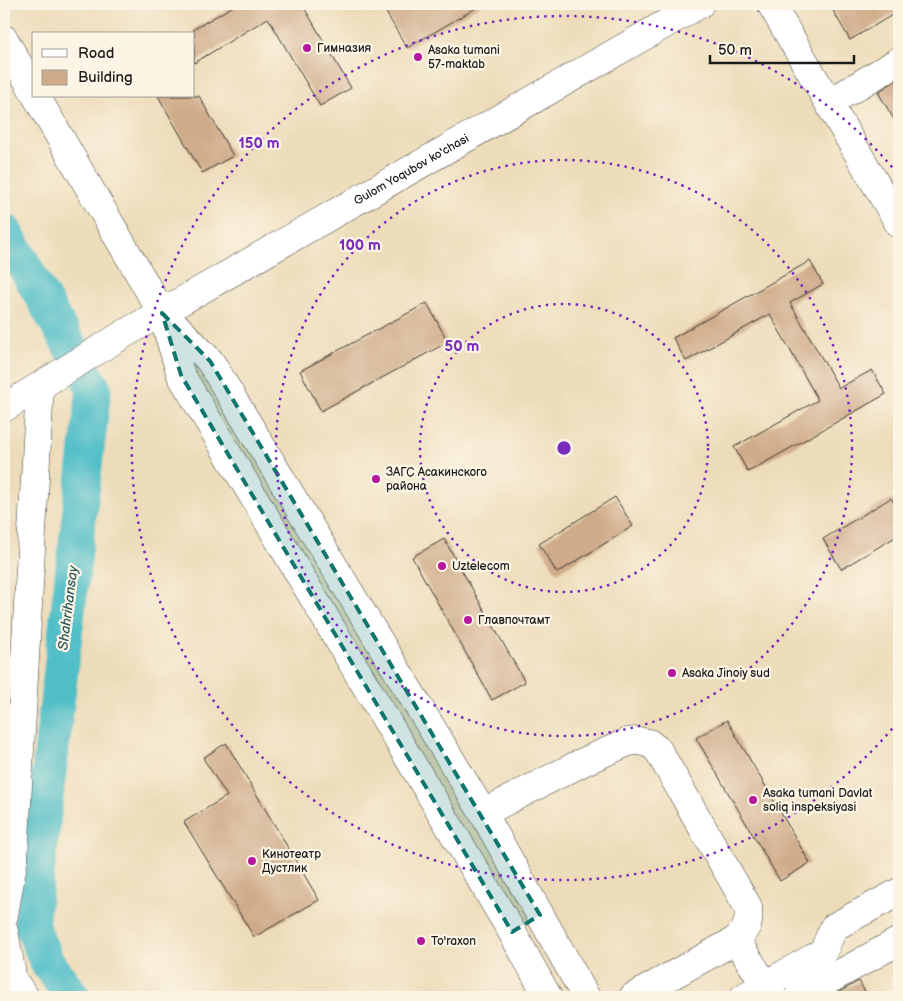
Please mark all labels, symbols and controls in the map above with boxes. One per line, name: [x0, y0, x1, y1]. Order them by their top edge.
legend: [32, 32, 195, 98]
scale bar: [710, 32, 854, 64]
place label: Гимназия: [317, 41, 372, 56]
text: 50 m: [718, 41, 752, 60]
marker: Гимназия: [301, 42, 313, 54]
place label: Asaka tumani 57-maktab: [428, 43, 500, 72]
text: Road: [78, 44, 114, 63]
marker: Asaka tumani 57-maktab: [412, 51, 424, 63]
text: Building: [78, 68, 133, 87]
street label: Gulom Yoqubov ko'chasi: [351, 131, 472, 208]
text: 150 m: [238, 134, 280, 153]
text: 100 m: [339, 236, 381, 255]
text: 50 m: [445, 337, 480, 356]
centre of rings: [555, 439, 573, 457]
place label: ЗАГС Асакинского района: [386, 465, 487, 494]
marker: ЗАГС Асакинского района: [370, 473, 382, 485]
place label: Uztelecom: [452, 559, 510, 574]
marker: Uztelecom: [436, 560, 448, 572]
water label: Shahrihansay: [54, 564, 82, 651]
place label: Главпочтамт: [478, 613, 551, 628]
marker: Главпочтамт: [462, 614, 474, 626]
place label: Asaka Jinoiy sud: [682, 666, 770, 681]
marker: Asaka Jinoiy sud: [666, 667, 678, 679]
place label: Asaka tumani Davlat soliq inspeksiyasi: [763, 786, 873, 815]
marker: Asaka tumani Davlat soliq inspeksiyasi: [747, 794, 759, 806]
place label: Кинотеатр Дустлик: [262, 847, 321, 876]
marker: Кинотеатр Дустлик: [246, 855, 258, 867]
place label: To'raxon: [431, 934, 476, 949]
marker: To'raxon: [415, 935, 427, 947]

